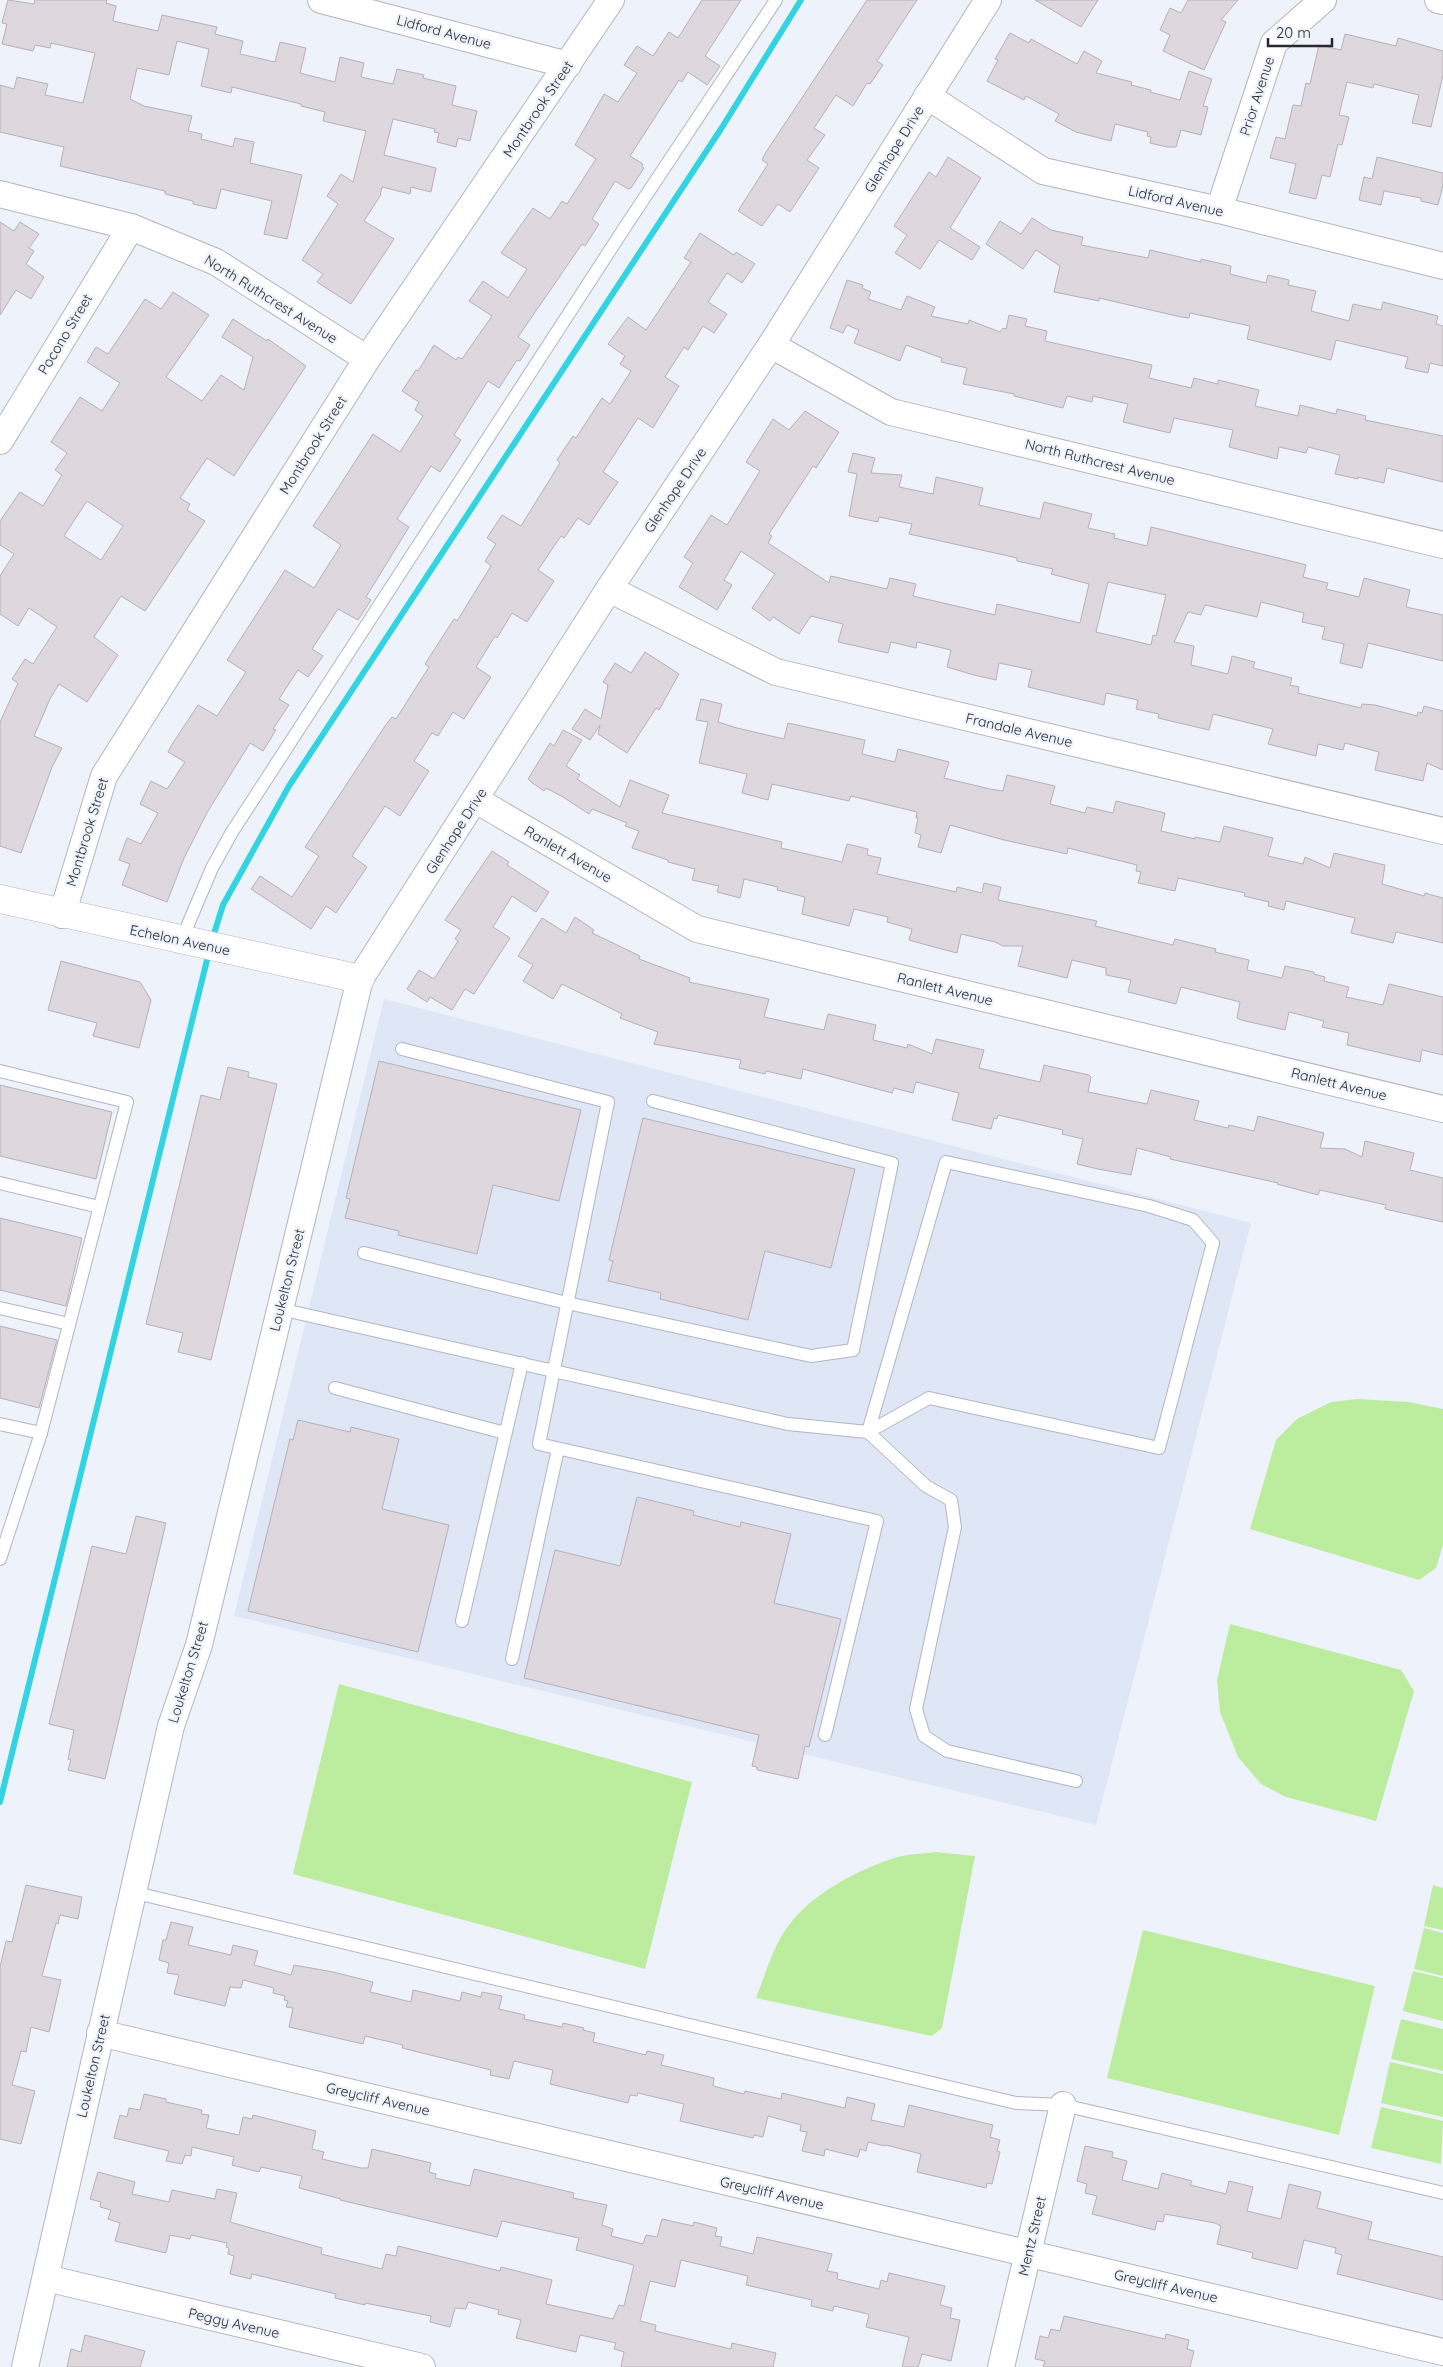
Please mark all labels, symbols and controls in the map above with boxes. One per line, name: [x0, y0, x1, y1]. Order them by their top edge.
street label: Lidford Avenue: [395, 11, 493, 53]
scale bar: [1268, 15, 1332, 47]
text: 20 m: [1276, 23, 1311, 42]
street label: Prior Avenue: [1236, 54, 1278, 138]
street label: Montbrook Street: [499, 57, 577, 161]
street label: Glenhope Drive: [860, 102, 928, 196]
street label: Lidford Avenue: [1127, 181, 1225, 221]
street label: North Ruthcrest Avenue: [201, 251, 341, 347]
street label: Pocono Street: [34, 290, 96, 378]
street label: Montbrook Street: [275, 392, 351, 498]
street label: North Ruthcrest Avenue: [1023, 435, 1177, 489]
street label: Glenhope Drive: [640, 444, 710, 536]
street label: Frandale Avenue: [964, 709, 1074, 751]
street label: Montbrook Street: [62, 775, 112, 889]
street label: Glenhope Drive: [421, 784, 491, 877]
street label: Ranlett Avenue: [521, 822, 615, 886]
street label: Echelon Avenue: [128, 921, 232, 959]
street label: Ranlett Avenue: [895, 968, 995, 1010]
street label: Ranlett Avenue: [1289, 1063, 1389, 1105]
street label: Loukelton Street: [266, 1226, 309, 1333]
street label: Loukelton Street: [164, 1619, 212, 1725]
street label: Loukelton Street: [72, 2012, 114, 2119]
street label: Greycliff Avenue: [324, 2078, 432, 2120]
street label: Greycliff Avenue: [718, 2172, 826, 2214]
street label: Mentz Street: [1014, 2194, 1050, 2278]
street label: Greycliff Avenue: [1112, 2265, 1220, 2307]
street label: Peggy Avenue: [187, 2304, 282, 2342]

